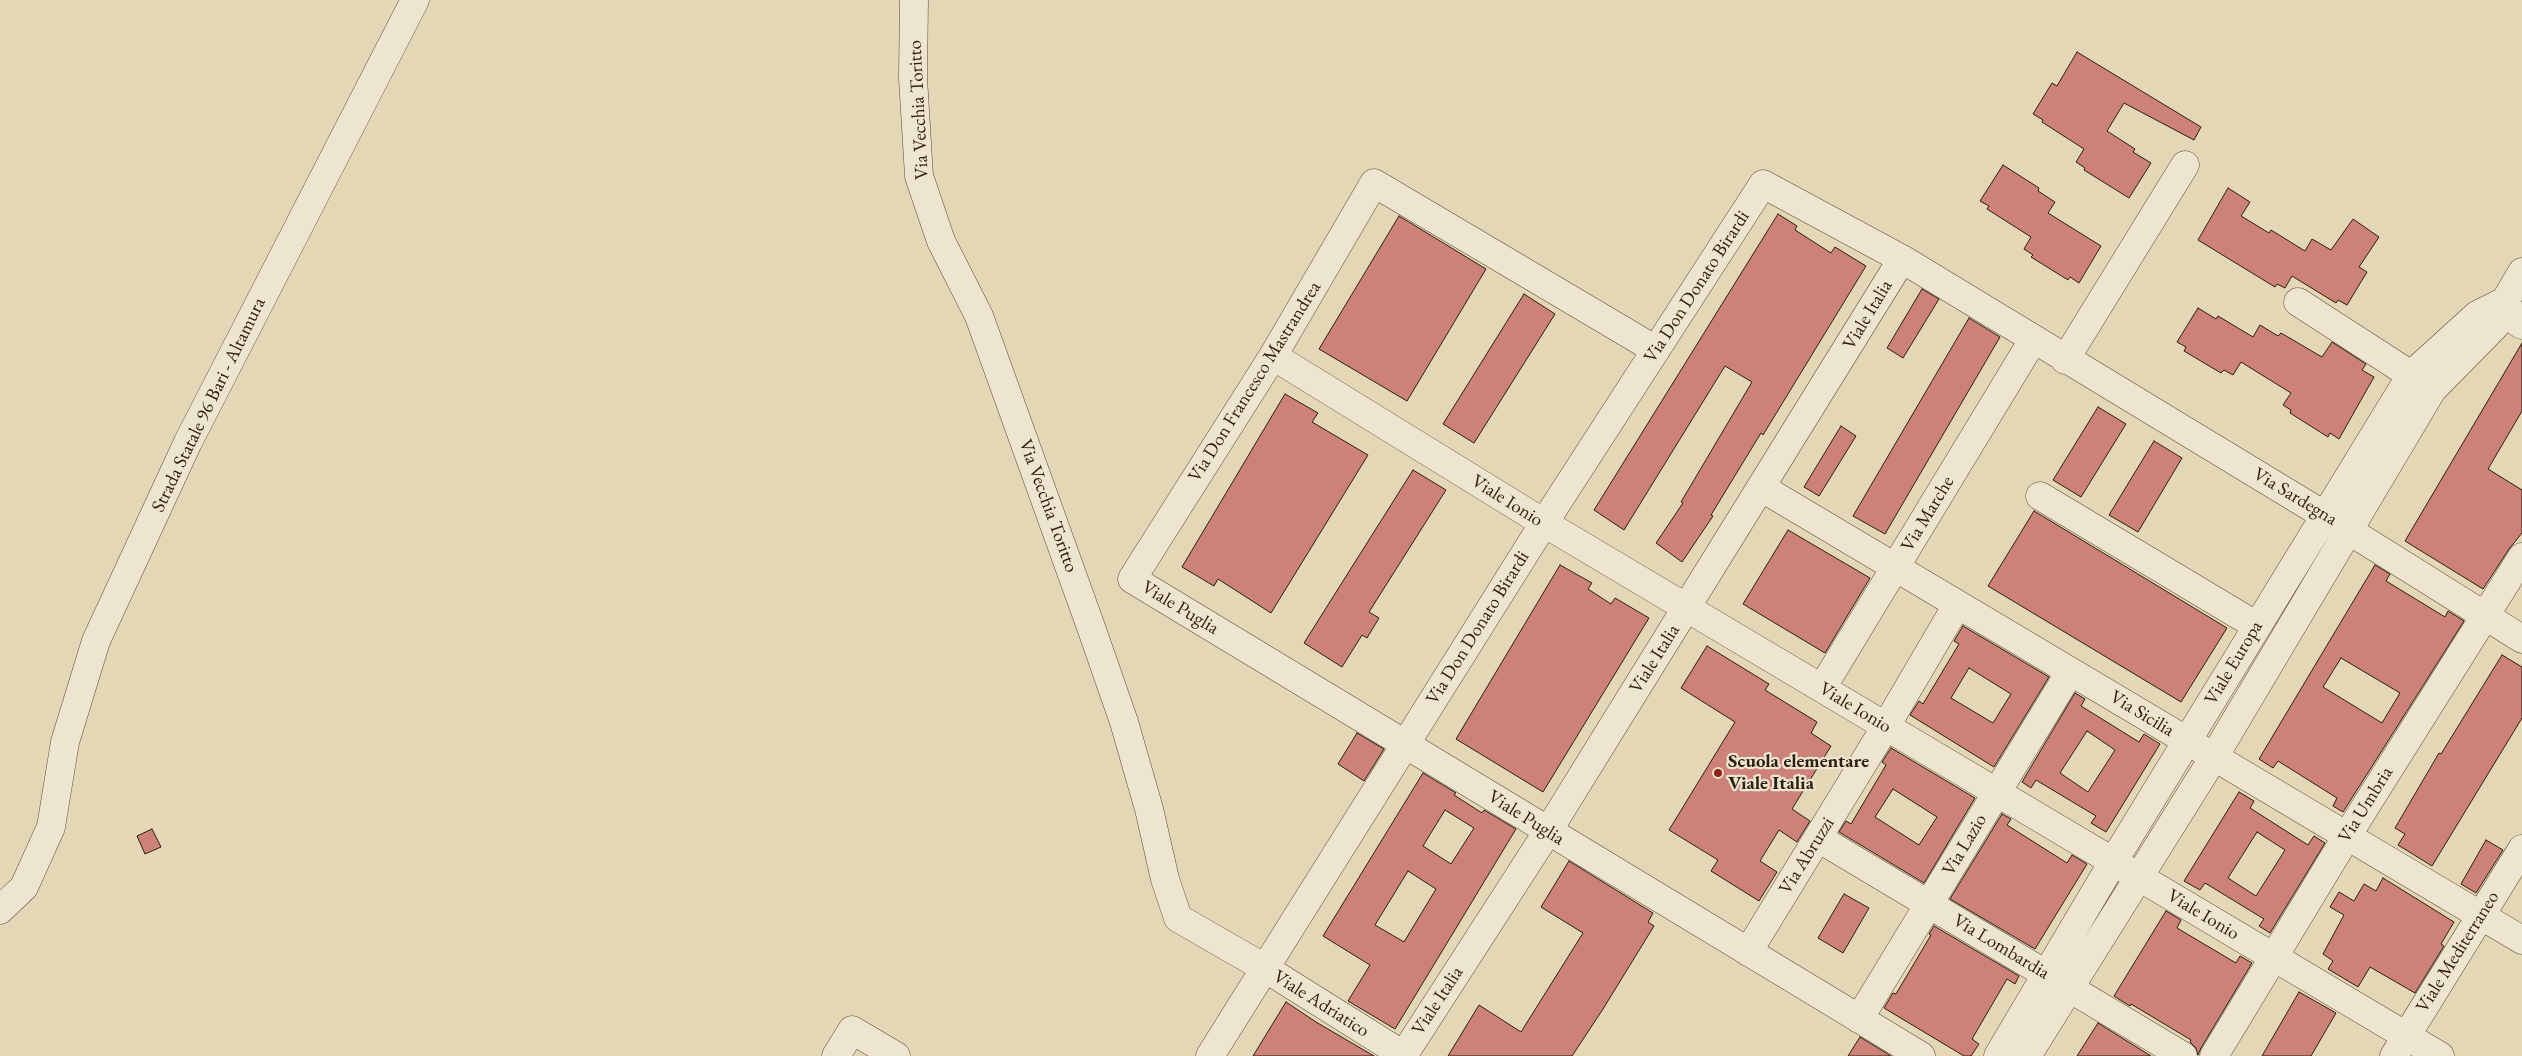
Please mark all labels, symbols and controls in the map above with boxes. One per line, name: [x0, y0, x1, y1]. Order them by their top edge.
street label: Via Vecchia Toritto: [904, 40, 934, 180]
street label: Via Don Donato Birardi: [1639, 207, 1755, 367]
street label: Viale Italia: [1838, 276, 1898, 354]
street label: Via Don Francesco Mastrandrea: [1184, 277, 1326, 487]
street label: Strada Statale 96 Bari - Altamura: [147, 294, 271, 516]
street label: Via Vecchia Toritto: [1013, 436, 1083, 576]
street label: Via Sardegna: [2249, 463, 2341, 531]
street label: Viale Ionio: [1467, 470, 1547, 532]
street label: Via Marche: [1897, 472, 1959, 556]
street label: Via Don Donato Birardi: [1421, 547, 1535, 709]
street label: Viale Puglia: [1137, 576, 1223, 640]
street label: Viale Europa: [2200, 617, 2268, 709]
street label: Viale Italia: [1625, 620, 1685, 698]
street label: Viale Ionio: [1815, 678, 1895, 738]
street label: Via Sicilia: [2106, 686, 2178, 742]
place label: Scuola elementare Viale Italia: [1728, 751, 1869, 795]
street label: Via Umbria: [2334, 763, 2398, 847]
marker: Scuola elementare Viale Italia: [1712, 767, 1724, 779]
street label: Viale Puglia: [1484, 786, 1568, 850]
street label: Via Lazio: [1938, 810, 1992, 880]
street label: Via Abruzzi: [1774, 813, 1840, 899]
street label: Viale Ionio: [2163, 885, 2243, 945]
street label: Viale Mediterraneo: [2412, 887, 2504, 1017]
street label: Via Lombardia: [1948, 909, 2054, 985]
street label: Viale Italia: [1407, 962, 1469, 1040]
street label: Viale Adriatico: [1269, 965, 1373, 1043]

